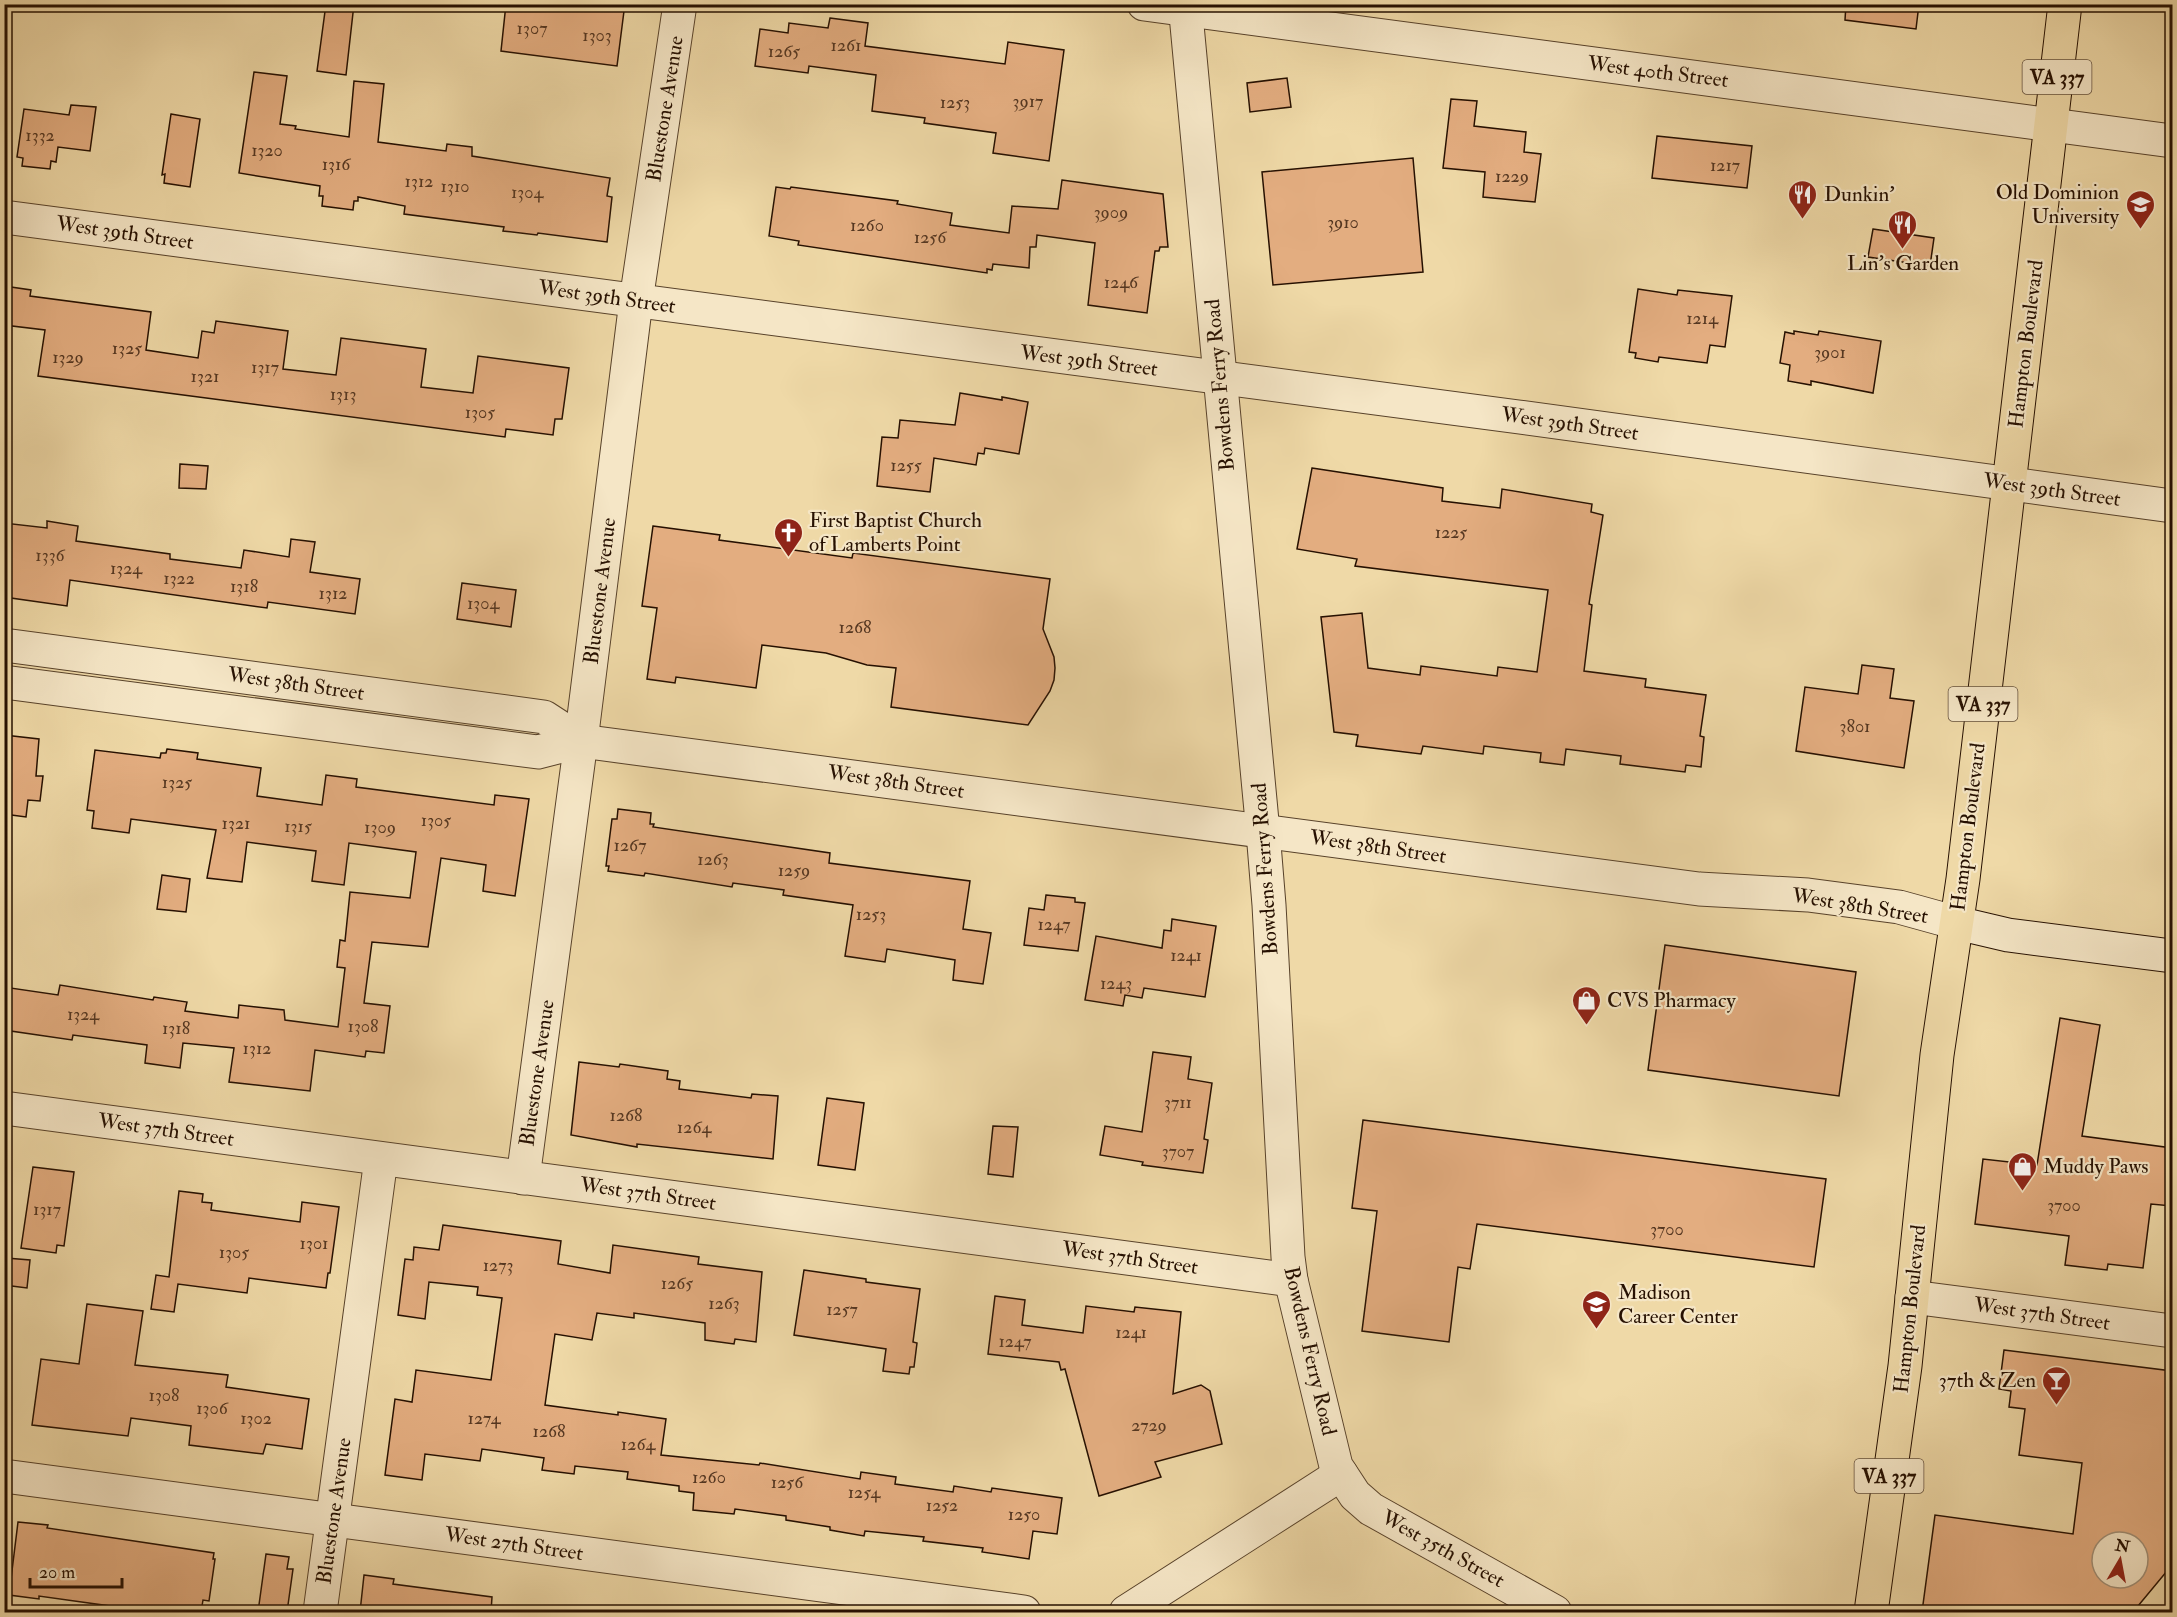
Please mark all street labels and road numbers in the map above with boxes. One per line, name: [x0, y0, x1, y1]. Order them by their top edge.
street label: Bluestone Avenue: [640, 34, 690, 184]
street label: West 40th Street: [1585, 50, 1730, 94]
road number: VA 337: [2022, 60, 2092, 94]
street label: West 39th Street: [54, 210, 196, 256]
street label: Hampton Boulevard: [2002, 258, 2050, 430]
street label: West 39th Street: [536, 274, 678, 320]
street label: Bowdens Ferry Road: [1199, 297, 1241, 472]
street label: West 39th Street: [1018, 339, 1159, 383]
street label: West 39th Street: [1499, 401, 1641, 447]
street label: West 39th Street: [1981, 467, 2123, 513]
street label: Bluestone Avenue: [578, 516, 622, 666]
street label: West 38th Street: [225, 661, 366, 707]
road number: VA 337: [1948, 687, 2018, 721]
street label: Hampton Boulevard: [1944, 741, 1992, 913]
street label: West 38th Street: [825, 759, 966, 805]
street label: Bowdens Ferry Road: [1245, 781, 1284, 956]
street label: West 38th Street: [1307, 824, 1448, 870]
street label: West 38th Street: [1789, 882, 1930, 930]
street label: Bluestone Avenue: [513, 998, 561, 1148]
street label: West 37th Street: [95, 1107, 236, 1153]
street label: West 37th Street: [577, 1171, 718, 1217]
street label: Hampton Boulevard: [1888, 1223, 1932, 1395]
street label: West 37th Street: [1059, 1235, 1200, 1281]
street label: Bowdens Ferry Road: [1277, 1264, 1343, 1439]
street label: West 37th Street: [1971, 1291, 2112, 1337]
street label: Bluestone Avenue: [310, 1436, 358, 1586]
road number: VA 337: [1854, 1459, 1924, 1493]
street label: West 35th Street: [1376, 1504, 1510, 1594]
street label: West 27th Street: [442, 1521, 585, 1567]

